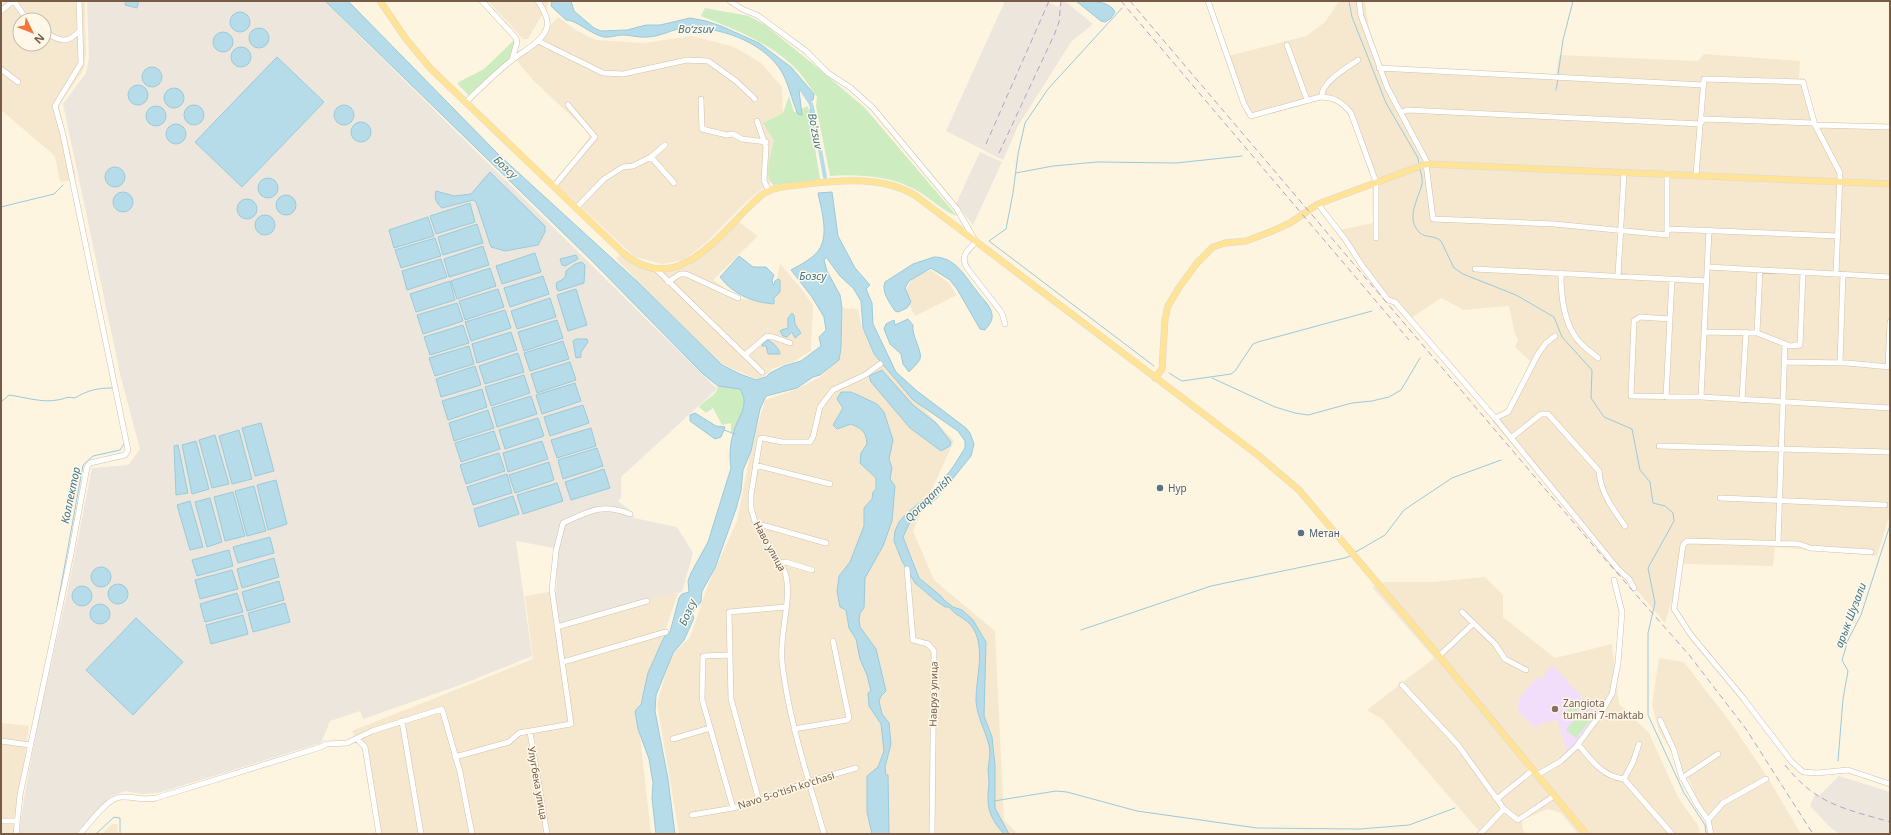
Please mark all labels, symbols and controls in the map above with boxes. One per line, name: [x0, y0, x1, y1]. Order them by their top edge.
north arrow: [12, 12, 52, 52]
water label: Boʻzsuv: [678, 21, 715, 36]
text: N: [31, 31, 48, 48]
water label: Bo'zsuv: [805, 112, 827, 151]
water label: Бозсу: [491, 152, 522, 182]
water label: Бозсу: [799, 268, 827, 283]
water label: Коллектор: [57, 465, 83, 525]
water label: Qoraqamish: [901, 471, 955, 525]
place label: Нур: [1168, 481, 1187, 495]
marker: Нур: [1155, 483, 1165, 493]
street label: Наво улица: [750, 518, 790, 574]
place label: Метан: [1309, 526, 1340, 540]
marker: Метан: [1296, 528, 1306, 538]
water label: арык Шузали: [1831, 580, 1869, 650]
water label: Бозсу: [675, 596, 700, 628]
street label: Навруз улица: [925, 661, 941, 727]
place label: Zangiota tumani 7-maktab: [1563, 696, 1644, 722]
marker: Zangiota tumani 7-maktab: [1550, 704, 1560, 714]
street label: Улугбека улица: [525, 745, 551, 821]
street label: Navo 5-o'tish ko'chasi: [736, 768, 836, 812]

